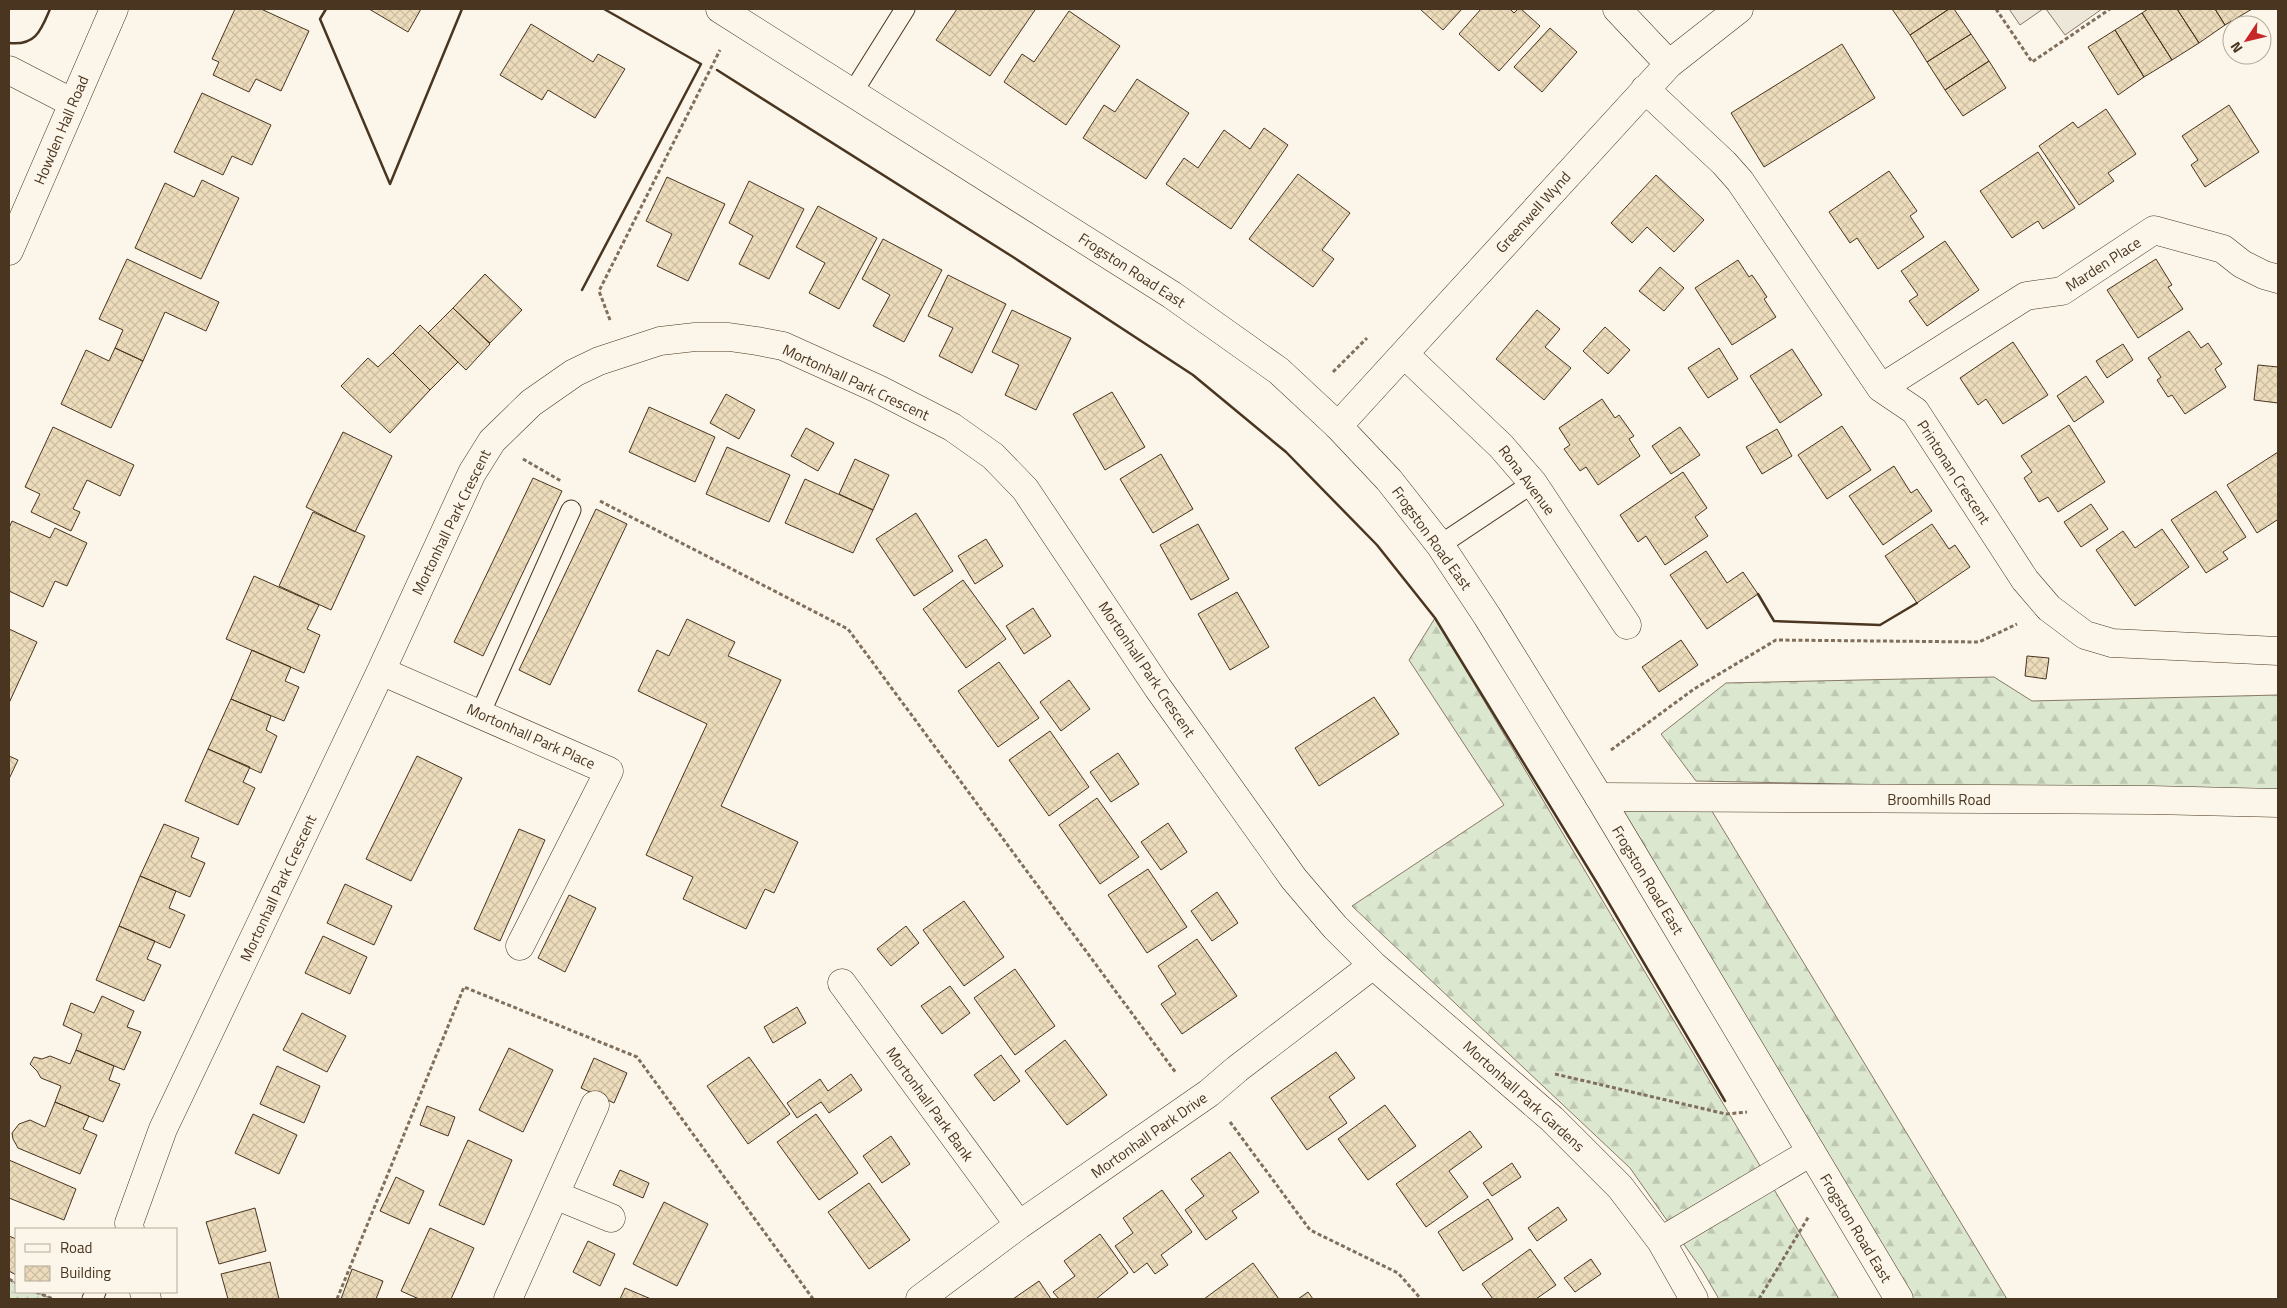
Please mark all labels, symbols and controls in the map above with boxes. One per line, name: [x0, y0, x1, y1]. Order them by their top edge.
north arrow: [2222, 15, 2272, 65]
text: N: [2225, 38, 2247, 58]
street label: Howden Hall Road: [28, 72, 94, 188]
street label: Greenwell Wynd: [1490, 166, 1576, 258]
street label: Frogston Road East: [1074, 227, 1191, 314]
street label: Marden Place: [2061, 231, 2145, 297]
street label: Mortonhall Park Crescent: [779, 338, 934, 426]
street label: Printonan Crescent: [1912, 415, 1997, 529]
street label: Rona Avenue: [1493, 440, 1561, 520]
street label: Mortonhall Park Crescent: [406, 445, 497, 599]
street label: Frogston Road East: [1386, 481, 1478, 595]
street label: Mortonhall Park Crescent: [1093, 596, 1202, 742]
street label: Mortonhall Park Place: [463, 697, 599, 775]
street label: Broomhills Road: [1887, 788, 1991, 811]
street label: Mortonhall Park Crescent: [234, 810, 322, 965]
street label: Frogston Road East: [1606, 821, 1690, 940]
street label: Mortonhall Park Gardens: [1458, 1035, 1590, 1157]
street label: Mortonhall Park Bank: [881, 1042, 979, 1166]
street label: Mortonhall Park Drive: [1086, 1086, 1212, 1184]
street label: Frogston Road East: [1814, 1169, 1898, 1288]
legend: [15, 1228, 178, 1293]
text: Road: [60, 1236, 92, 1259]
text: Building: [60, 1261, 111, 1284]

